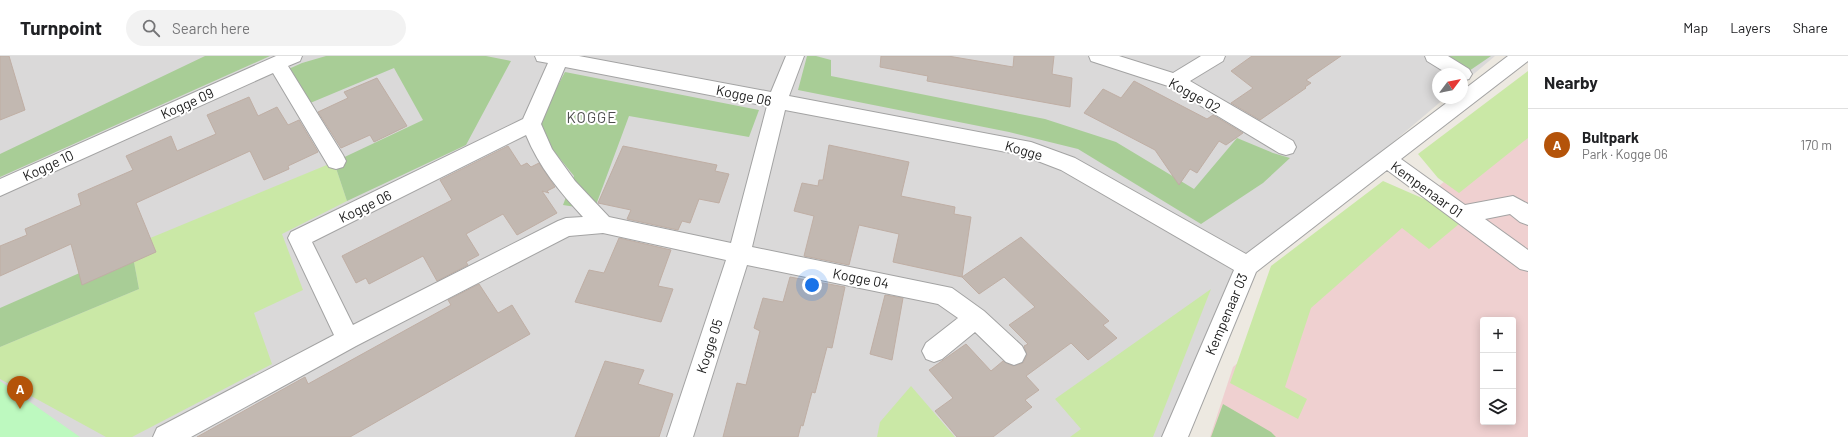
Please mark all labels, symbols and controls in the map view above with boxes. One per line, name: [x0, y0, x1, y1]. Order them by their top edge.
search box: [126, 10, 406, 46]
text: Turnpoint: [20, 16, 102, 39]
icon: search: [140, 17, 162, 39]
text: Search here: [172, 19, 250, 37]
text: Map: [1683, 19, 1708, 36]
text: Layers: [1730, 19, 1771, 36]
text: Share: [1793, 19, 1828, 36]
north arrow: [1432, 68, 1468, 104]
text: Nearby: [1544, 72, 1598, 92]
street label: Kogge 02: [1166, 74, 1224, 116]
street label: Kogge 06: [715, 81, 773, 109]
street label: Kogge 09: [158, 84, 216, 122]
district label: KOGGE: [567, 108, 617, 126]
text: Bultpark: [1582, 128, 1639, 146]
street label: Kogge: [1003, 137, 1045, 163]
text: A: [1553, 137, 1561, 153]
text: 170 m: [1801, 137, 1832, 153]
street label: Kogge 10: [20, 146, 76, 184]
text: Park · Kogge 06: [1582, 146, 1668, 162]
street label: Kempenaar 01: [1388, 157, 1466, 221]
street label: Kogge 06: [336, 186, 394, 226]
street label: Kogge 04: [831, 264, 891, 292]
street label: Kempenaar 03: [1201, 270, 1251, 358]
your location: [802, 275, 822, 295]
street label: Kogge 05: [692, 317, 726, 375]
map controls: [1480, 317, 1516, 425]
button: +: [1480, 317, 1516, 353]
button: −: [1480, 353, 1516, 389]
pin: A: [7, 376, 33, 409]
button: layers: [1480, 389, 1516, 425]

